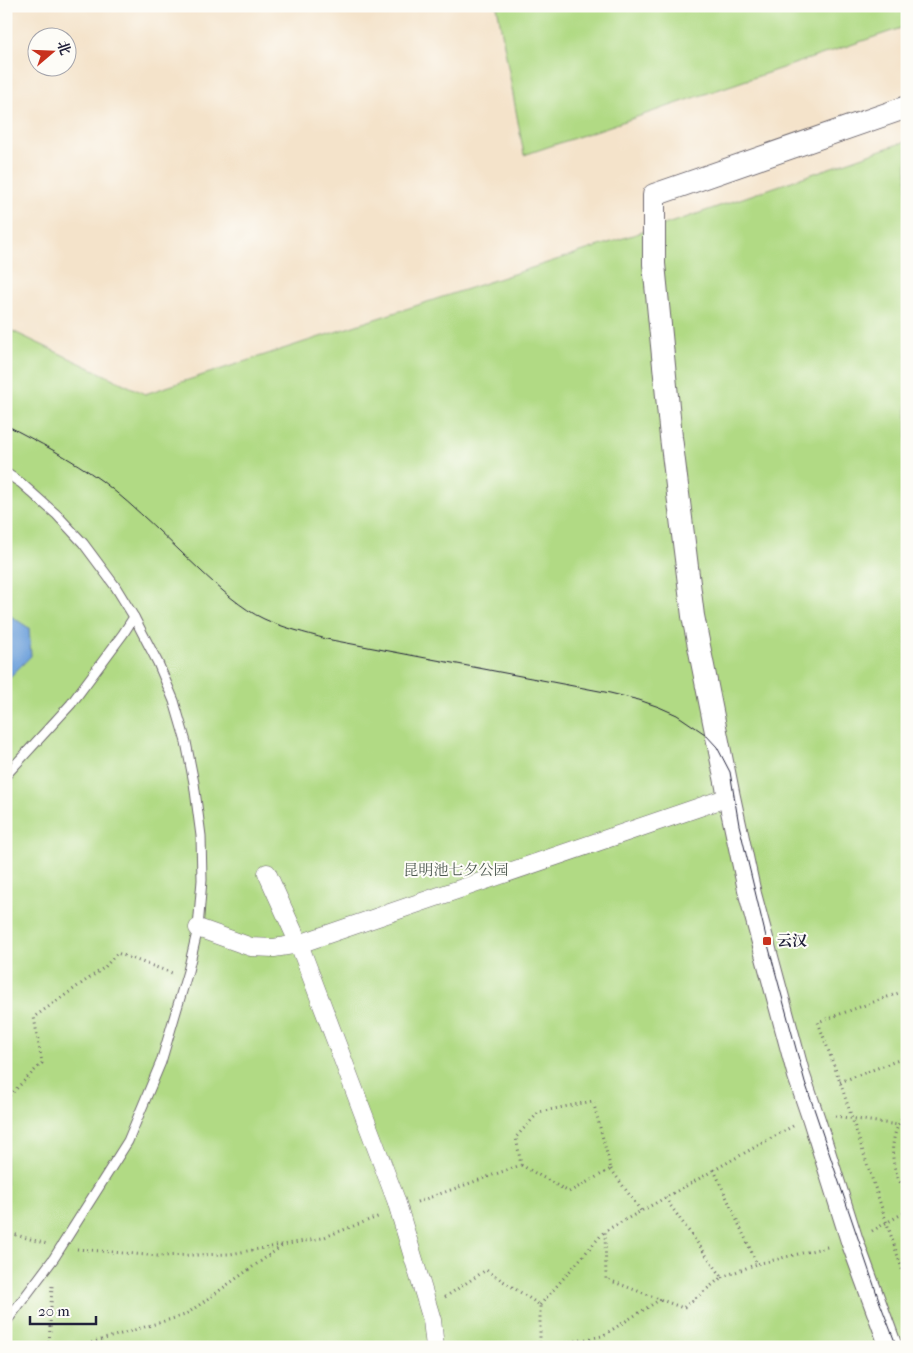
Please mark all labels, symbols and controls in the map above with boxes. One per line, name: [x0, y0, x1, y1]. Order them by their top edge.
north arrow: [28, 28, 78, 78]
text: 北: [54, 39, 74, 57]
park label: 昆明池七夕公园: [403, 861, 509, 879]
place label: 云汉: [777, 932, 807, 950]
marker: 云汉: [761, 935, 773, 947]
scale bar: [30, 1293, 96, 1325]
text: 20 m: [38, 1302, 70, 1320]

